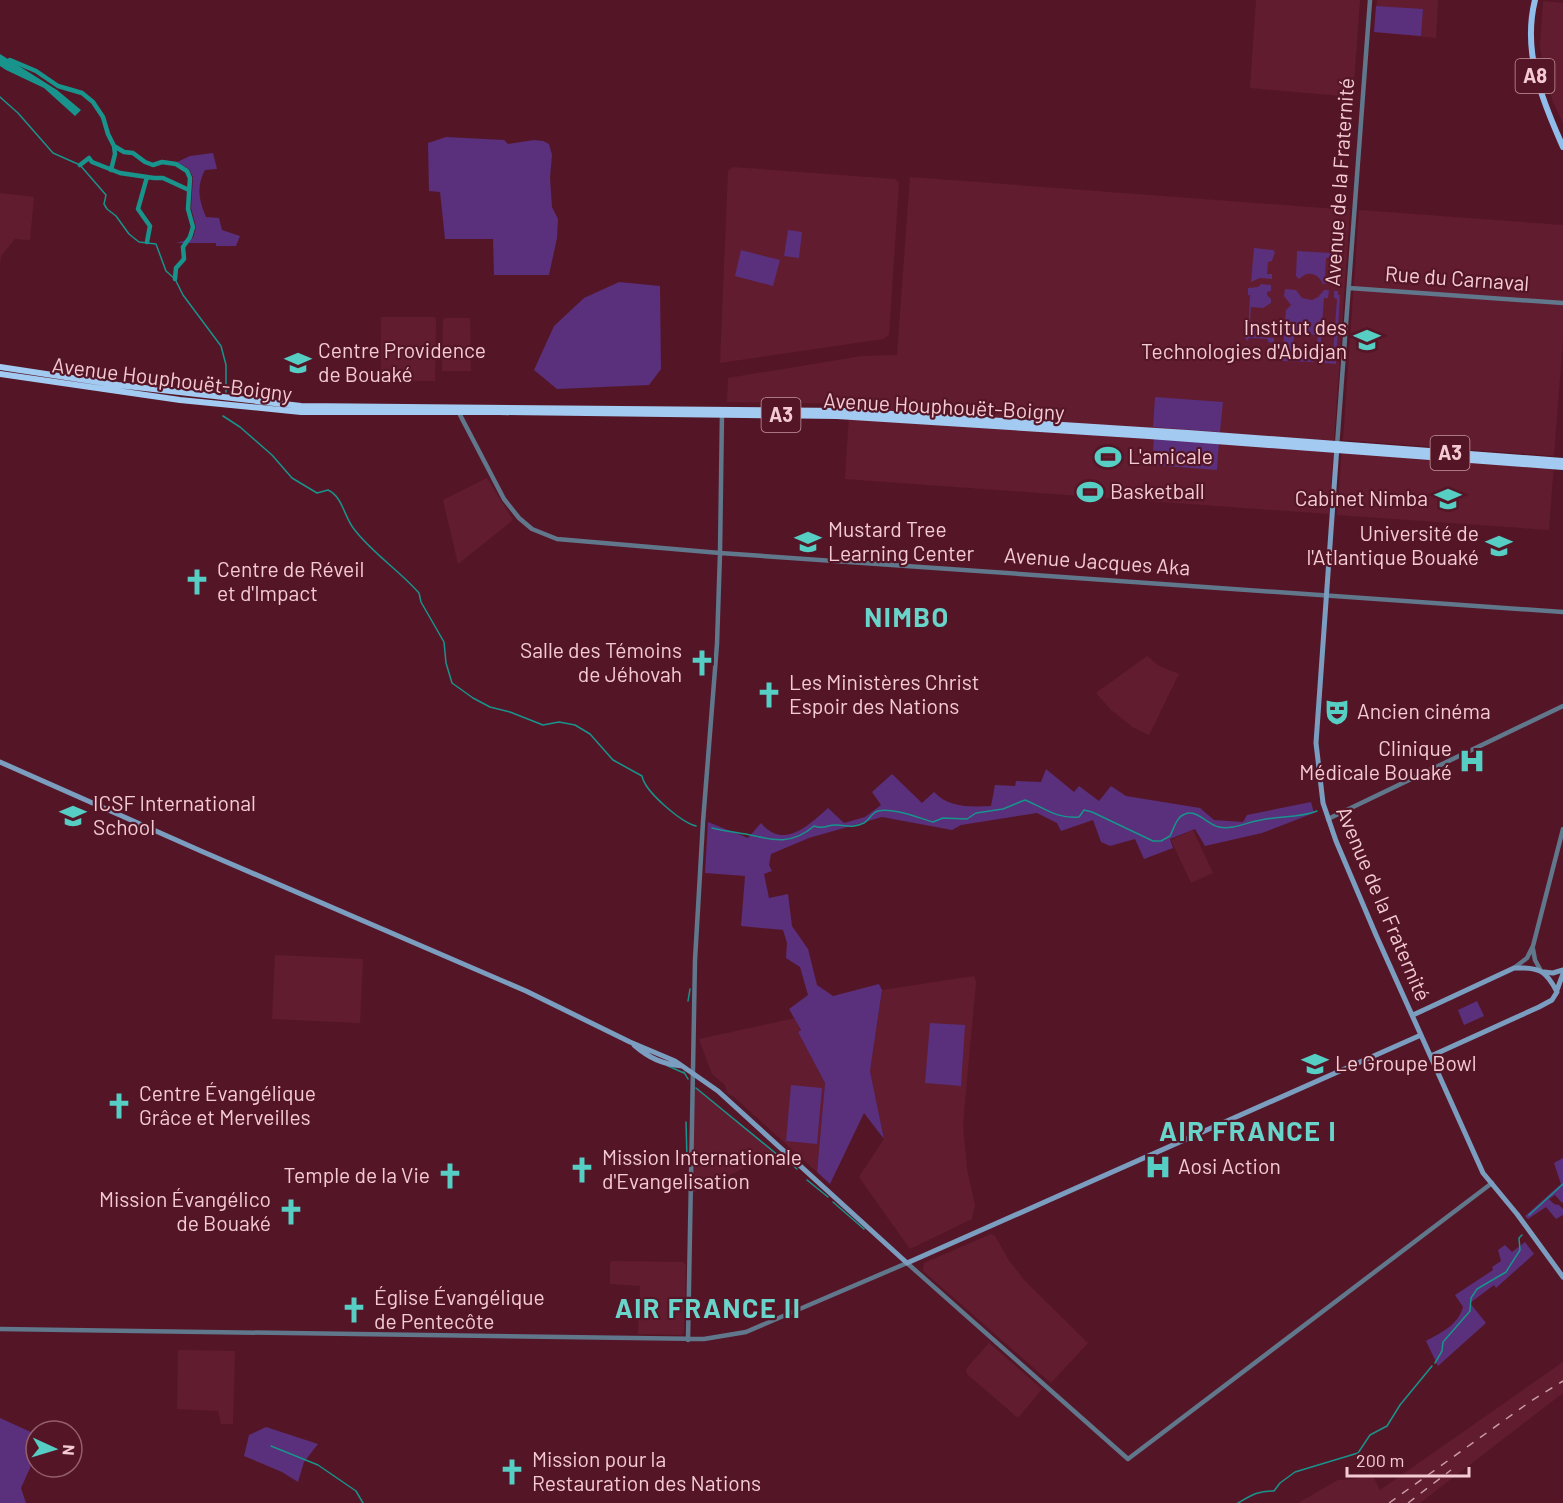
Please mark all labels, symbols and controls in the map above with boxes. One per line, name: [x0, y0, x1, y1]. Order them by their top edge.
road number: A8: [1516, 59, 1555, 93]
street label: Avenue de la Fraternité: [1319, 77, 1358, 287]
street label: Rue du Carnaval: [1384, 260, 1530, 295]
place label: Institut des Technologies d'Abidjan: [1141, 314, 1347, 363]
school or university icon: Institut des Technologies d'Abidjan: [1352, 325, 1382, 355]
place label: Centre Providence de Bouaké: [318, 337, 486, 386]
school or university icon: Centre Providence de Bouaké: [283, 348, 313, 378]
street label: Avenue Houphouët-Boigny: [51, 351, 294, 406]
street label: Avenue Houphouët-Boigny: [823, 387, 1066, 424]
road number: A3: [762, 398, 800, 432]
road number: A3: [1430, 436, 1470, 470]
sports icon: L'amicale: [1093, 442, 1123, 472]
place label: L'amicale: [1128, 443, 1213, 468]
sports icon: Basketball: [1075, 477, 1105, 507]
place label: Basketball: [1110, 478, 1205, 503]
school or university icon: Cabinet Nimba: [1433, 484, 1463, 514]
place label: Cabinet Nimba: [1295, 485, 1428, 510]
place label: Mustard Tree Learning Center: [828, 516, 975, 565]
place label: Université de l'Atlantique Bouaké: [1306, 520, 1479, 569]
school or university icon: Mustard Tree Learning Center: [793, 527, 823, 557]
school or university icon: Université de l'Atlantique Bouaké: [1484, 531, 1514, 561]
street label: Avenue Jacques Aka: [1003, 542, 1191, 579]
place label: Centre de Réveil et d'Impact: [217, 556, 364, 605]
church icon: Centre de Réveil et d'Impact: [182, 567, 212, 597]
district label: NIMBO: [864, 600, 950, 632]
place label: Salle des Témoins de Jéhovah: [520, 637, 682, 686]
church icon: Salle des Témoins de Jéhovah: [687, 648, 717, 678]
place label: Les Ministères Christ Espoir des Nations: [789, 669, 980, 718]
church icon: Les Ministères Christ Espoir des Nations: [754, 680, 784, 710]
theatre icon: Ancien cinéma: [1322, 697, 1352, 727]
place label: Ancien cinéma: [1357, 698, 1491, 723]
place label: Clinique Médicale Bouaké: [1299, 735, 1452, 784]
hospital icon: Clinique Médicale Bouaké: [1457, 746, 1487, 776]
place label: ICSF International School: [93, 790, 256, 839]
school or university icon: ICSF International School: [58, 801, 88, 831]
street label: Avenue de la Fraternité: [1332, 802, 1437, 1004]
school or university icon: Le Groupe Bowl: [1300, 1049, 1330, 1079]
place label: Le Groupe Bowl: [1335, 1050, 1476, 1075]
place label: Centre Évangélique Grâce et Merveilles: [139, 1080, 316, 1129]
church icon: Centre Évangélique Grâce et Merveilles: [104, 1091, 134, 1121]
district label: AIR FRANCE I: [1159, 1114, 1337, 1146]
place label: Mission Internationale d'Evangelisation: [602, 1144, 802, 1193]
hospital icon: Aosi Action: [1143, 1152, 1173, 1182]
place label: Aosi Action: [1178, 1153, 1281, 1178]
church icon: Mission Internationale d'Evangelisation: [567, 1155, 597, 1185]
church icon: Temple de la Vie: [435, 1161, 465, 1191]
place label: Temple de la Vie: [284, 1162, 430, 1187]
place label: Mission Évangélico de Bouaké: [99, 1186, 271, 1235]
church icon: Mission Évangélico de Bouaké: [276, 1197, 306, 1227]
place label: Église Évangélique de Pentecôte: [374, 1284, 545, 1333]
district label: AIR FRANCE II: [615, 1291, 801, 1323]
church icon: Église Évangélique de Pentecôte: [339, 1295, 369, 1325]
north arrow: [24, 1419, 84, 1479]
scale bar: [1347, 1440, 1468, 1478]
text: N: [60, 1444, 79, 1456]
place label: Mission pour la Restauration des Nations: [532, 1446, 761, 1495]
text: 200 m: [1356, 1449, 1404, 1471]
church icon: Mission pour la Restauration des Nations: [497, 1457, 527, 1487]

